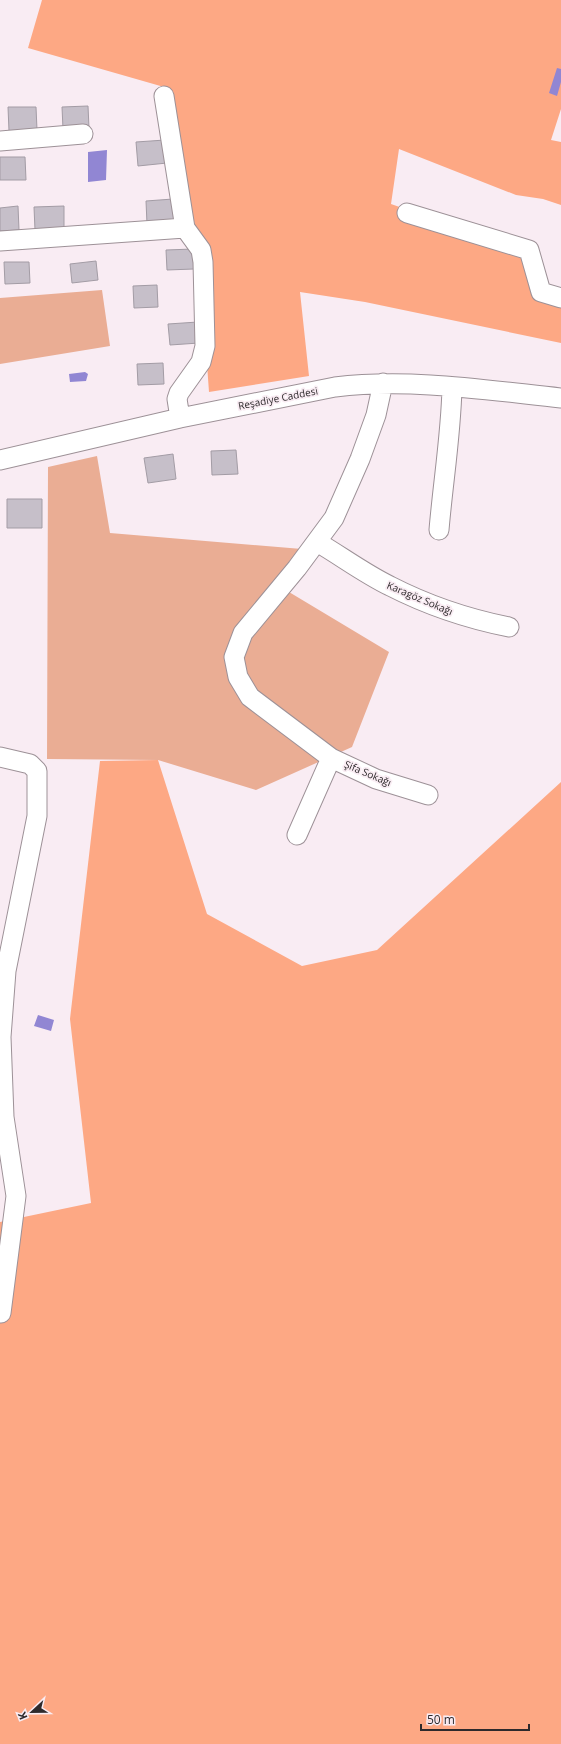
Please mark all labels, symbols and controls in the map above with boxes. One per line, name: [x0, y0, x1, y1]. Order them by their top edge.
street label: Reşadiye Caddesi: [237, 383, 319, 413]
street label: Karagöz Sokağı: [385, 578, 455, 618]
street label: Şifa Sokağı: [342, 757, 394, 789]
north arrow: [12, 1692, 52, 1732]
scale bar: [421, 1706, 529, 1732]
text: K: [14, 1709, 31, 1722]
text: 50 m: [427, 1711, 455, 1728]

